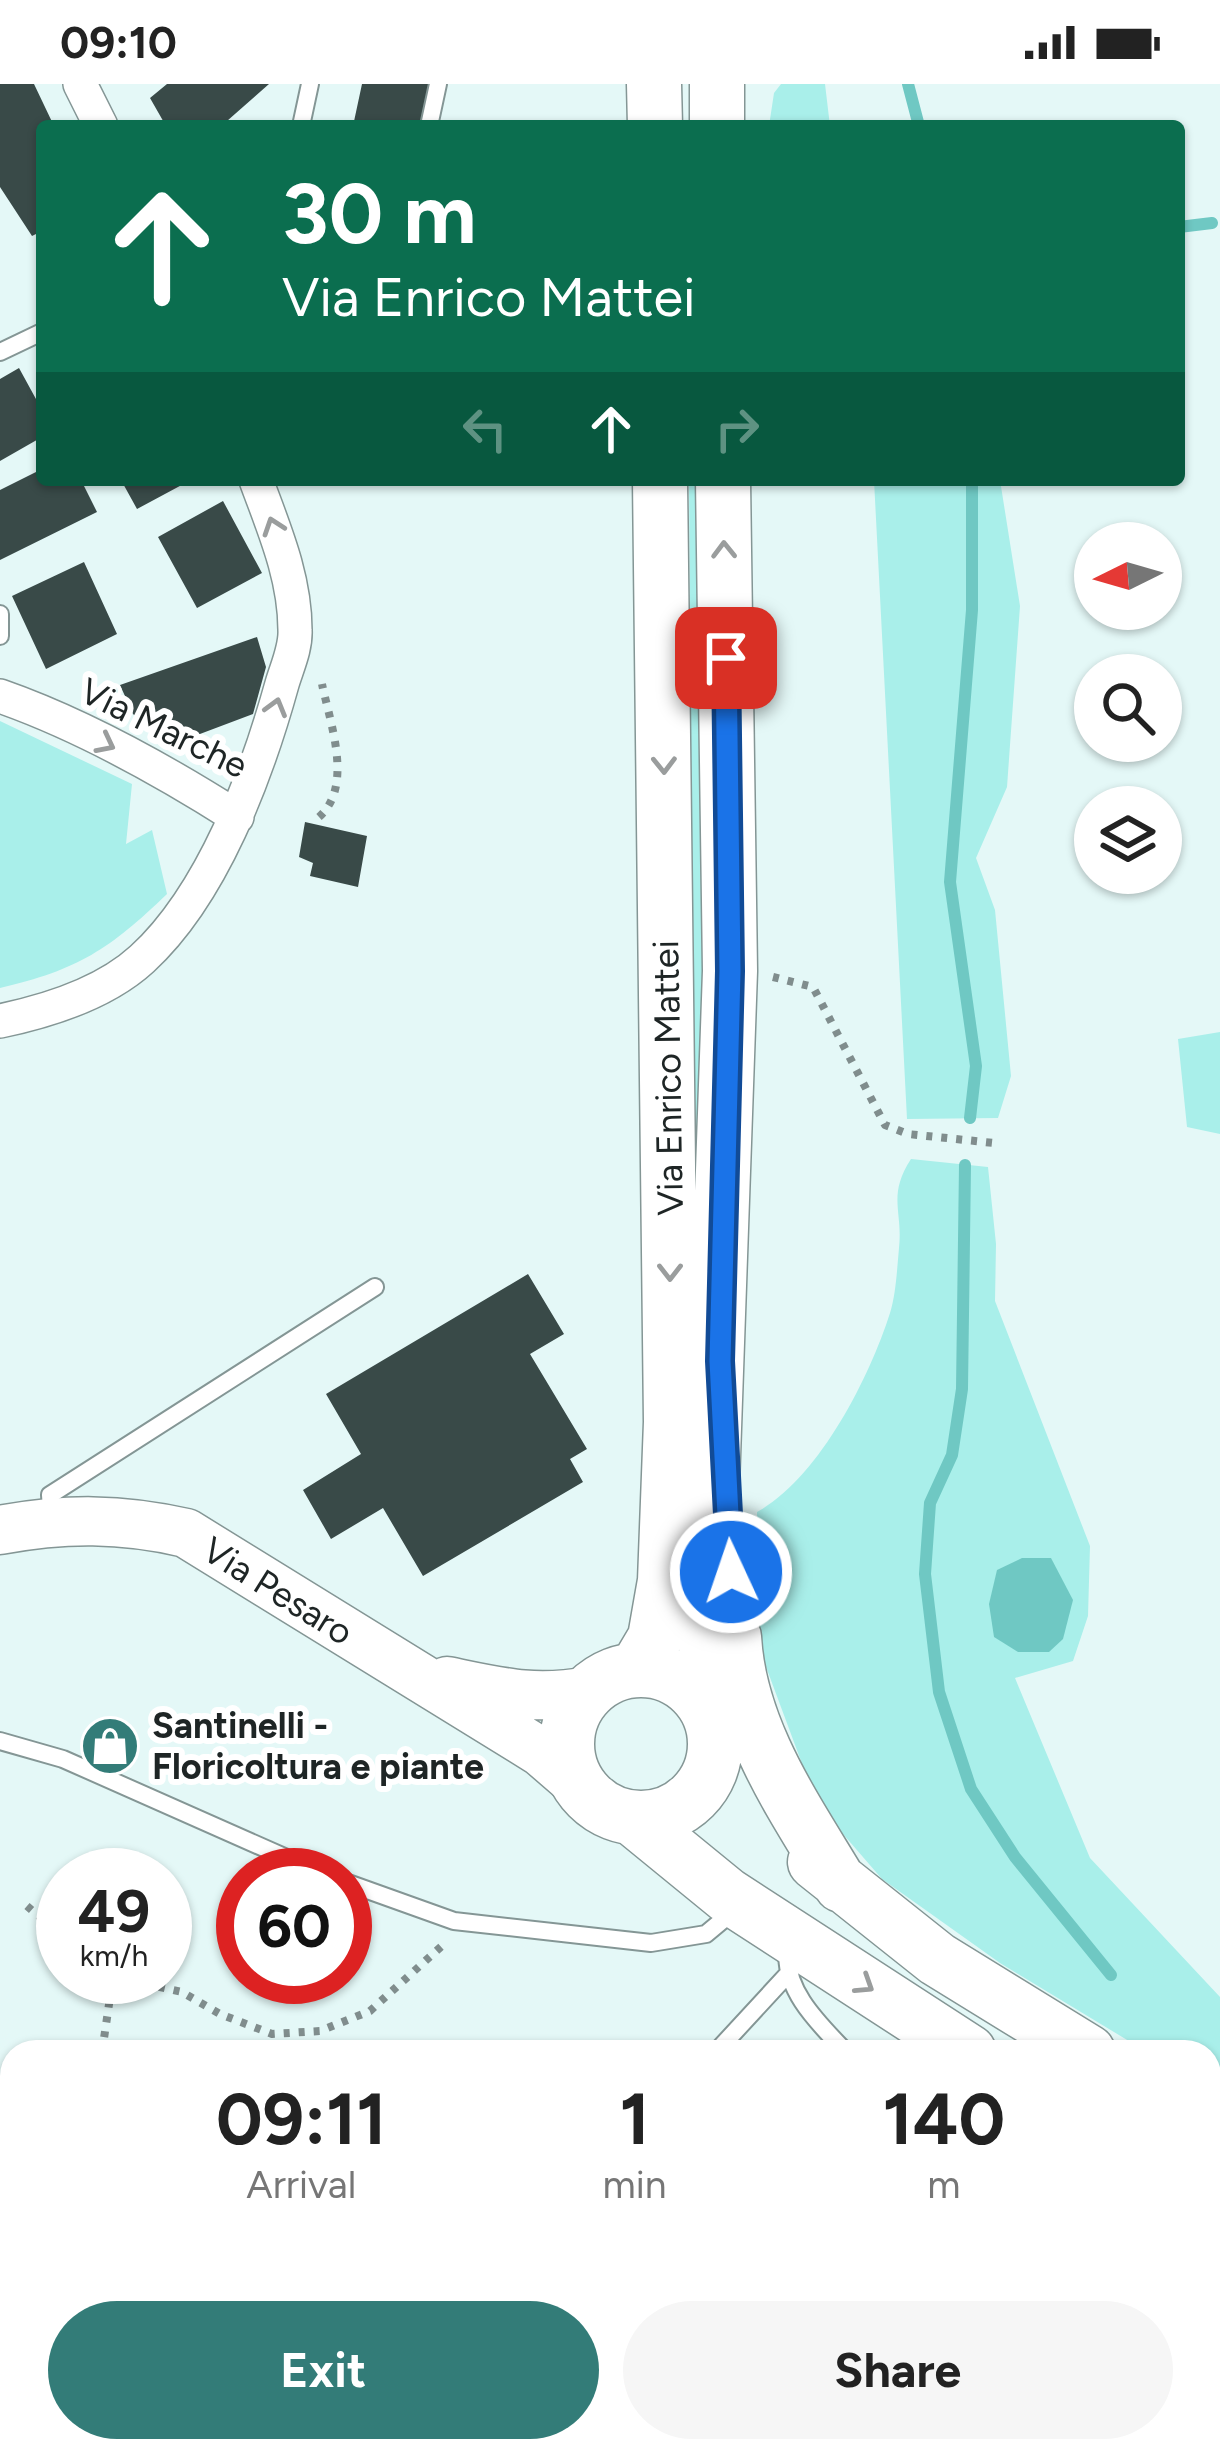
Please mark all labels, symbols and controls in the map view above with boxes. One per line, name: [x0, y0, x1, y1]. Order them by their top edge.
text: 09:10: [60, 15, 177, 69]
text: 30 m: [282, 163, 476, 264]
icon: ahead: [84, 168, 240, 324]
text: Via Enrico Mattei: [282, 265, 696, 330]
icon: left: [452, 396, 518, 462]
icon: ahead: [578, 396, 644, 462]
icon: right: [704, 396, 770, 462]
one-way arrow: [263, 517, 287, 538]
north arrow: [1074, 522, 1182, 630]
map controls: [1074, 522, 1182, 894]
one-way arrow: [711, 540, 737, 558]
pin: [675, 607, 777, 709]
icon: arrive: [693, 625, 759, 691]
button: search: [1074, 654, 1182, 762]
street label: Via Marche: [73, 669, 255, 787]
one-way arrow: [262, 697, 287, 718]
one-way arrow: [94, 730, 116, 753]
one-way arrow: [651, 756, 677, 775]
button: layers: [1074, 786, 1182, 894]
street label: Via Enrico Mattei: [644, 940, 692, 1216]
one-way arrow: [657, 1264, 683, 1282]
position arrow: [668, 1509, 794, 1635]
street label: Via Pesaro: [195, 1528, 361, 1654]
place label: Santinelli - Floricoltura e piante: [152, 1704, 484, 1788]
shop icon: Santinelli - Floricoltura e piante: [79, 1715, 141, 1777]
speed limit sign: 60: [216, 1848, 372, 2004]
text: 49: [78, 1875, 150, 1947]
text: km/h: [80, 1937, 148, 1974]
one-way arrow: [852, 1971, 874, 1993]
text: 09:11: [216, 2076, 387, 2162]
text: 1: [619, 2076, 650, 2162]
text: 140: [882, 2076, 1005, 2162]
text: Arrival: [246, 2161, 356, 2208]
text: min: [603, 2161, 667, 2208]
text: m: [927, 2161, 960, 2208]
button: Exit: [48, 2301, 599, 2439]
button: Share: [623, 2301, 1173, 2439]

